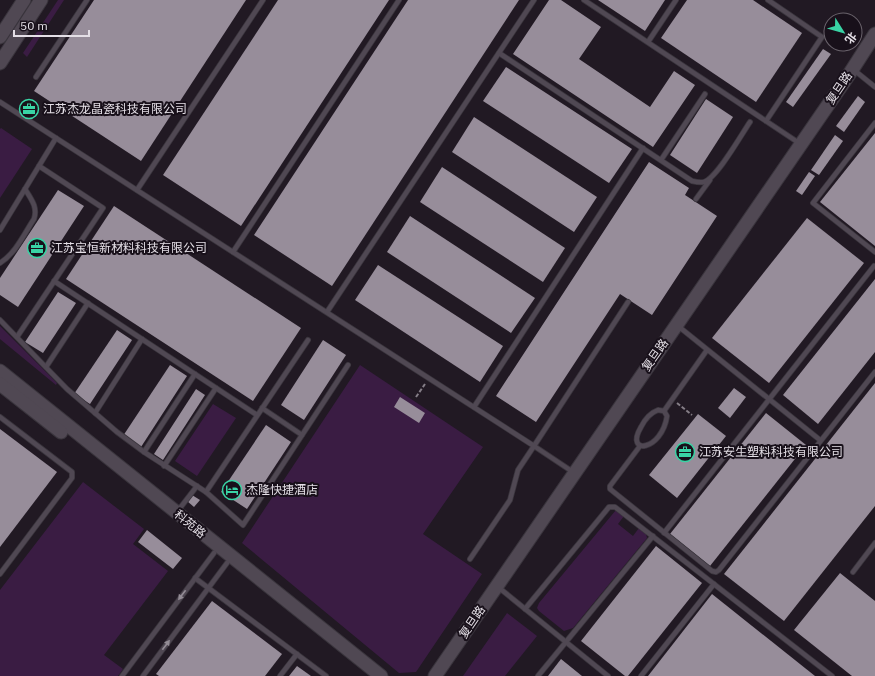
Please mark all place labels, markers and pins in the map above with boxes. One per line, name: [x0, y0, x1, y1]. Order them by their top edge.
office icon: 江苏杰龙晶瓷科技有限公司: [18, 98, 40, 120]
place label: 江苏杰龙晶瓷科技有限公司: [43, 101, 187, 116]
office icon: 江苏宝恒新材料科技有限公司: [26, 237, 48, 259]
place label: 江苏宝恒新材料科技有限公司: [51, 240, 207, 255]
office icon: 江苏安生塑料科技有限公司: [674, 441, 696, 463]
place label: 江苏安生塑料科技有限公司: [699, 444, 843, 459]
hotel icon: 杰隆快捷酒店: [221, 479, 243, 501]
place label: 杰隆快捷酒店: [246, 482, 318, 497]

